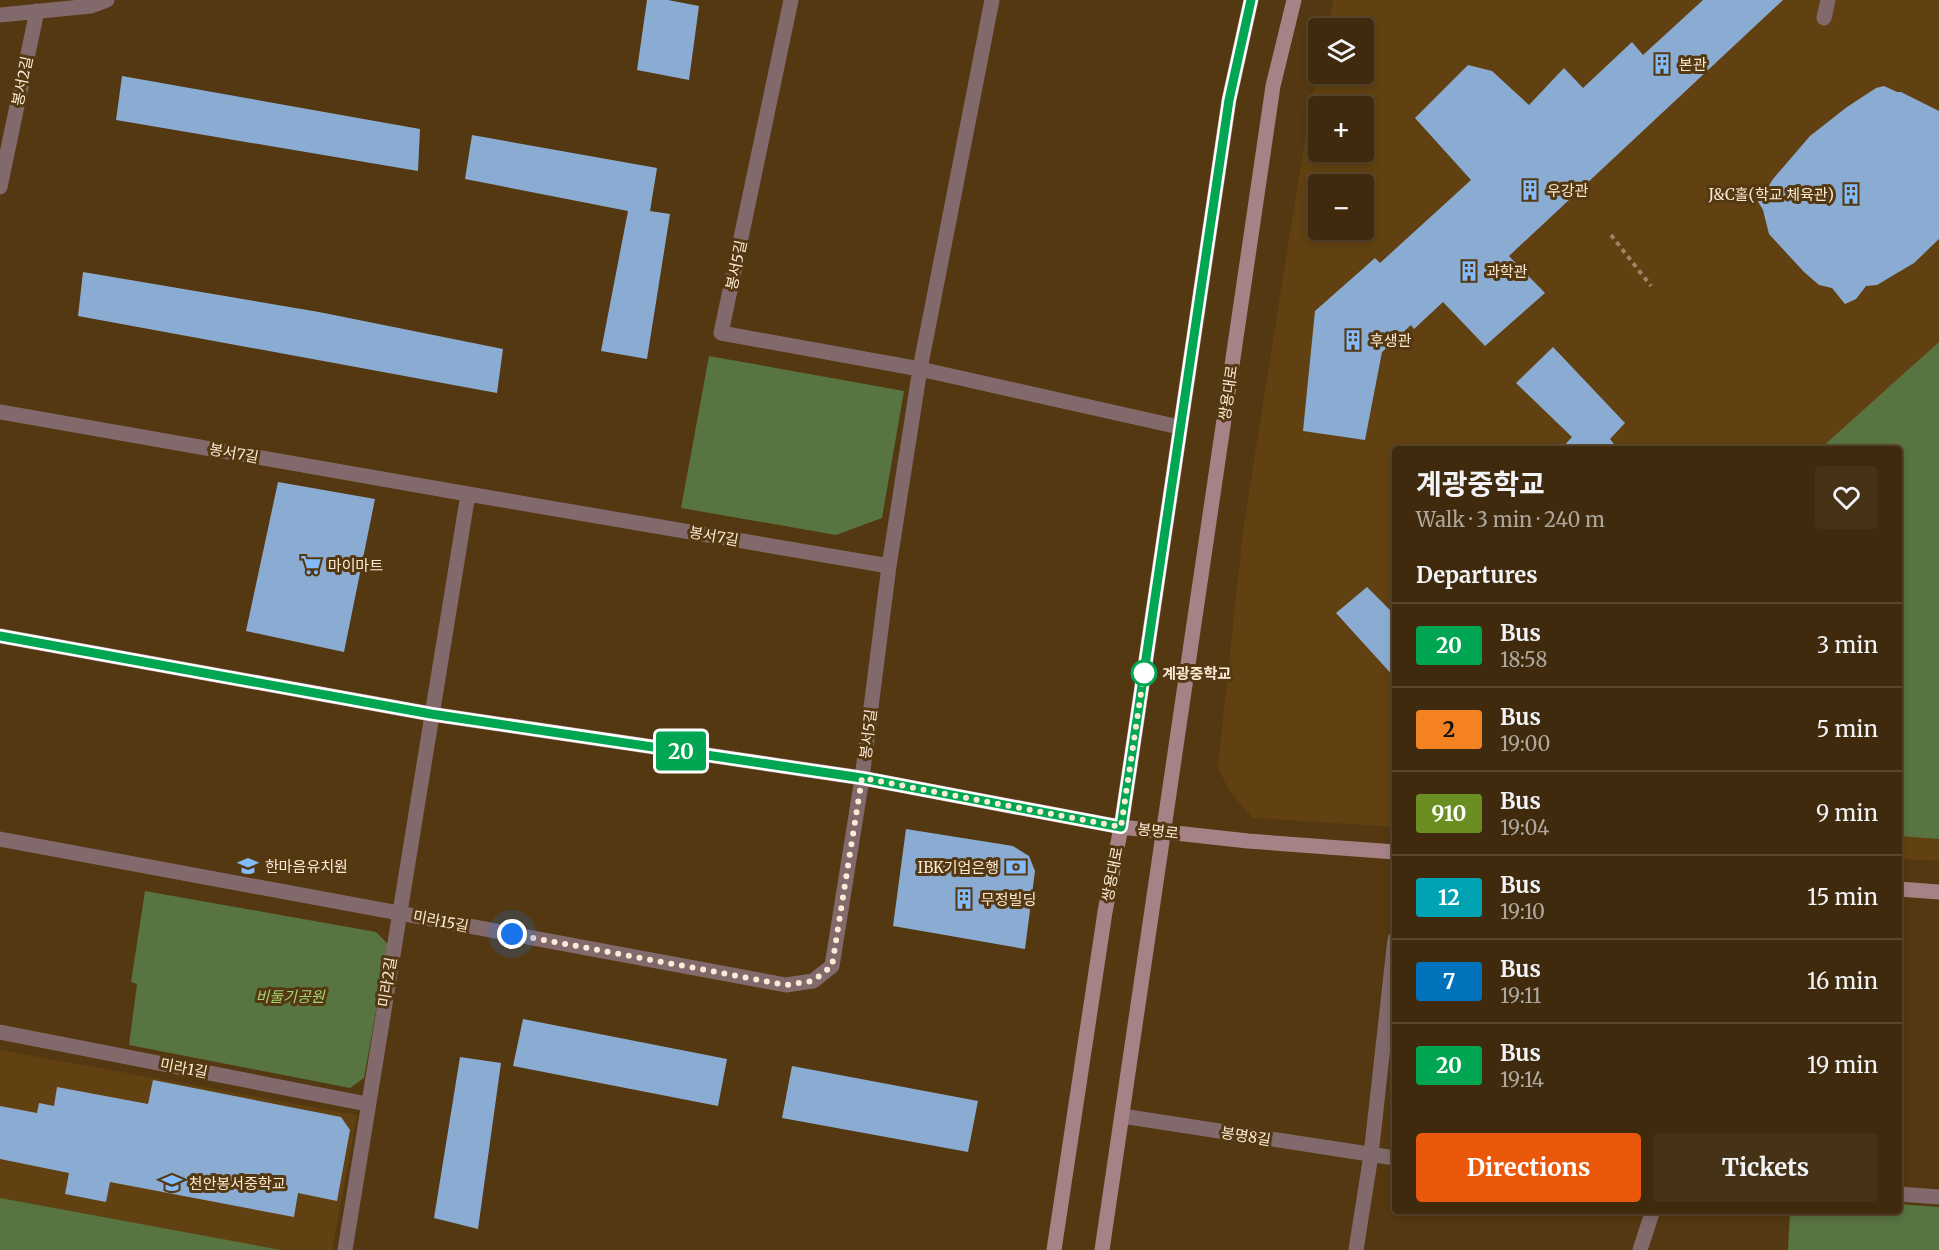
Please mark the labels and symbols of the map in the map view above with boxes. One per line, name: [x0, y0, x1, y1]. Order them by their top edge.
building icon: 본관: [1650, 52, 1674, 76]
street label: 봉서2길: [7, 54, 37, 108]
place label: 본관: [1679, 55, 1707, 74]
building icon: 우강관: [1518, 178, 1542, 202]
place label: 우강관: [1547, 181, 1589, 200]
building icon: J&C홀(학교 체육관): [1839, 182, 1863, 206]
place label: J&C홀(학교 체육관): [1708, 185, 1834, 204]
street label: 봉서5길: [721, 238, 751, 292]
building icon: 과학관: [1457, 259, 1481, 283]
place label: 과학관: [1486, 262, 1528, 281]
building icon: 후생관: [1341, 328, 1365, 352]
place label: 후생관: [1370, 331, 1412, 350]
street label: 쌍용대로: [1215, 364, 1241, 422]
street label: 봉서7길: [208, 439, 260, 467]
street label: 봉서7길: [688, 522, 740, 550]
supermarket icon: 마이마트: [299, 553, 323, 577]
place label: 마이마트: [328, 556, 383, 575]
marker: 계광중학교: [1131, 660, 1157, 686]
place label: 계광중학교: [1162, 664, 1231, 683]
street label: 봉서5길: [856, 708, 880, 760]
line badge: 20: [654, 732, 708, 771]
street label: 봉명로: [1136, 819, 1180, 843]
street label: 쌍용대로: [1097, 845, 1127, 903]
school or university icon: 한마음유치원: [236, 854, 260, 878]
bank icon: IBK기업은행: [1004, 855, 1028, 879]
place label: 한마음유치원: [265, 857, 348, 876]
place label: IBK기업은행: [918, 858, 999, 877]
building icon: 무정빌딩: [952, 887, 976, 911]
place label: 무정빌딩: [981, 890, 1036, 909]
street label: 미라15길: [411, 906, 471, 936]
your location: [497, 919, 527, 949]
street label: 미라2길: [374, 956, 400, 1008]
park label: 비둘기공원: [255, 987, 326, 1006]
street label: 미라1길: [159, 1054, 209, 1082]
street label: 봉명8길: [1220, 1123, 1272, 1149]
school or university icon: 천안봉서중학교: [160, 1171, 184, 1195]
place label: 천안봉서중학교: [189, 1174, 286, 1193]

